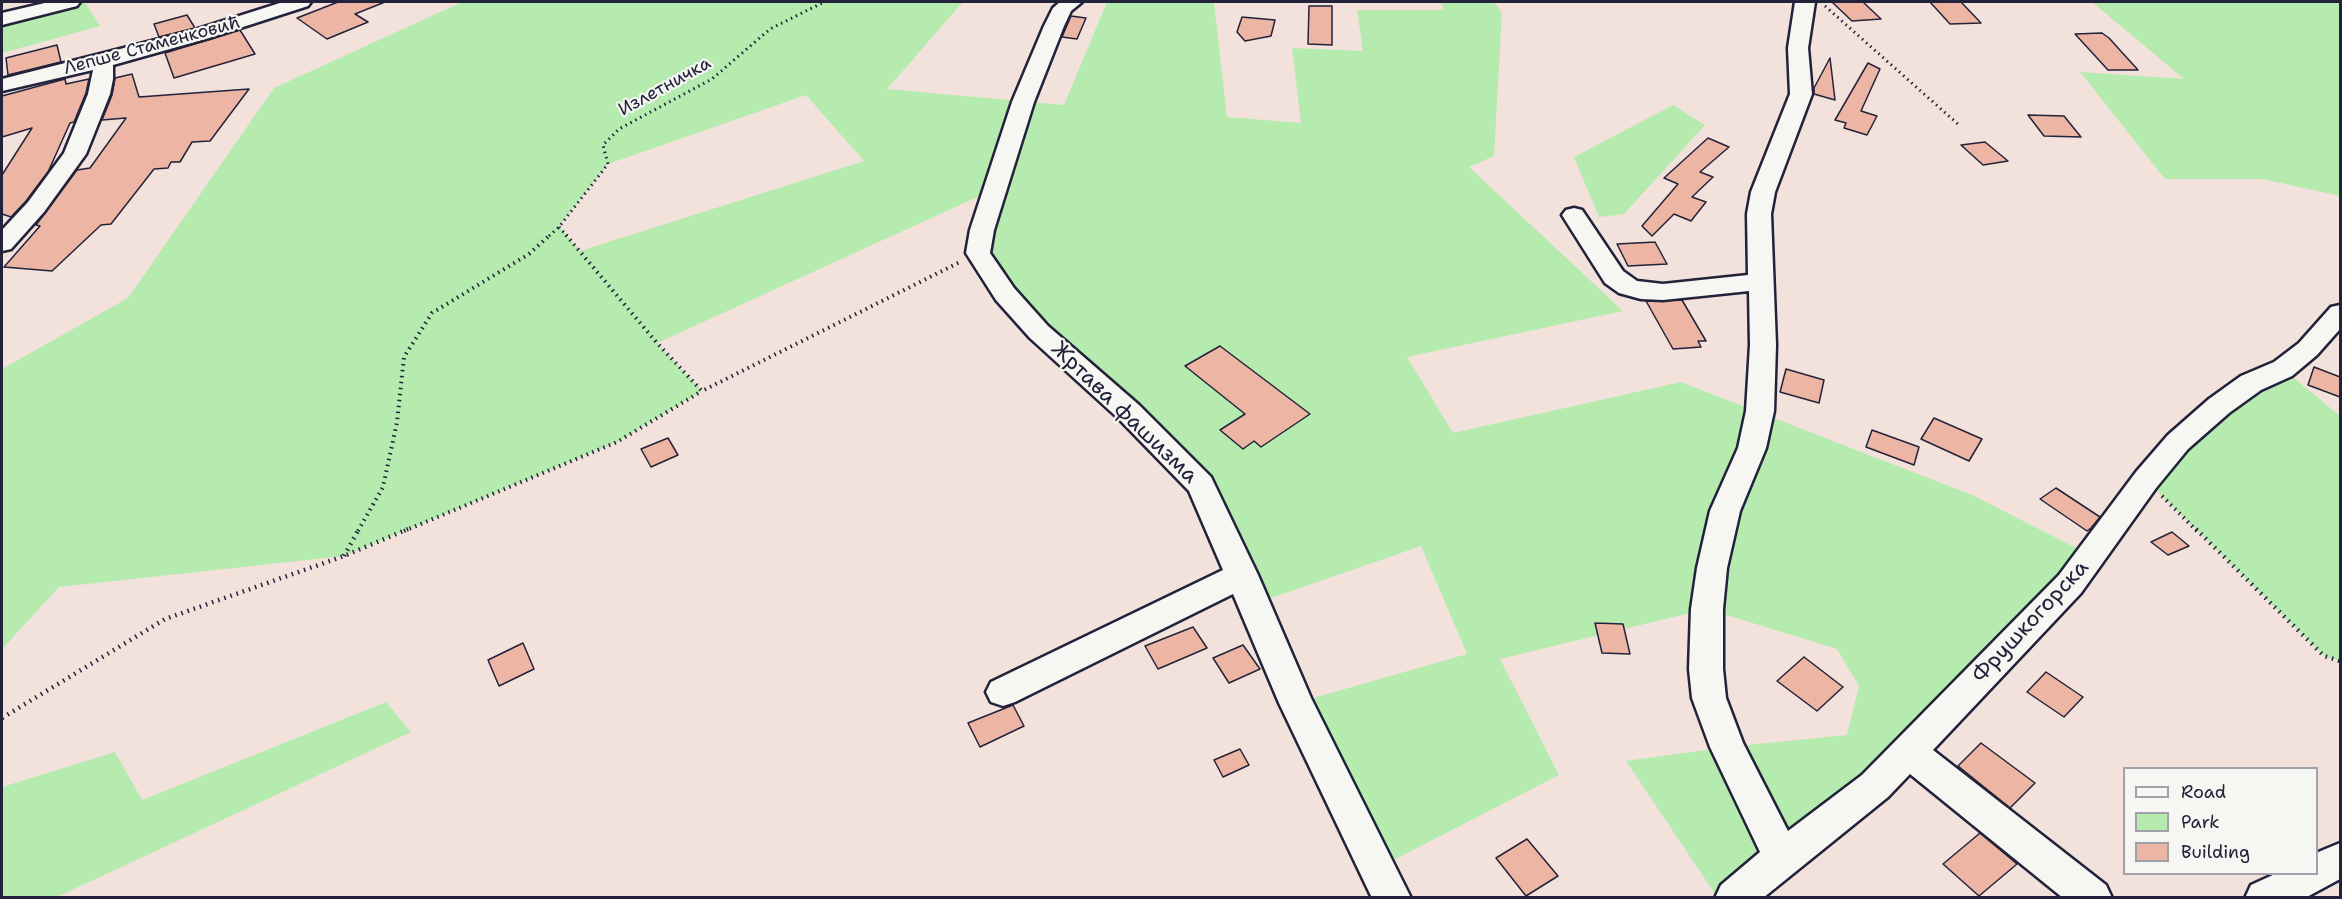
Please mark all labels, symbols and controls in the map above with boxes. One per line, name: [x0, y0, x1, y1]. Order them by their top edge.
street label: Лепше Стаменковић: [61, 12, 243, 80]
street label: Излетничка: [615, 53, 715, 121]
street label: Жртава фашизма: [1045, 336, 1203, 490]
street label: Фрушкогорска: [1967, 555, 2095, 689]
legend: [2123, 767, 2318, 875]
text: Road: [2181, 780, 2226, 804]
text: Park: [2181, 810, 2220, 834]
text: Building: [2181, 840, 2250, 864]

